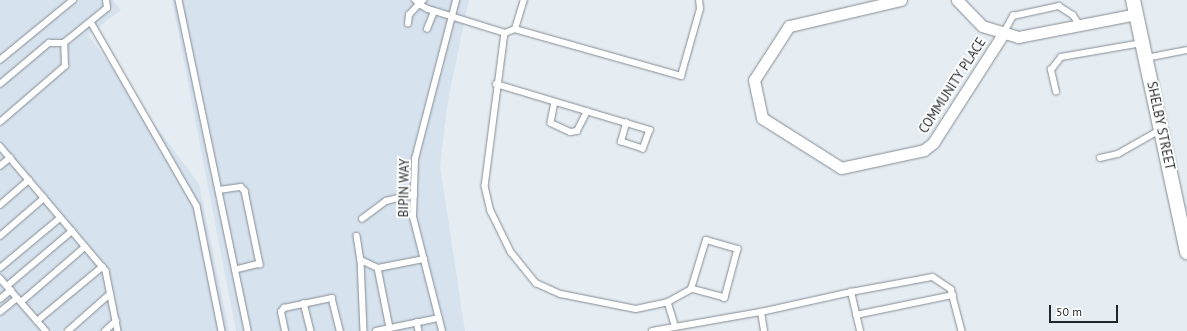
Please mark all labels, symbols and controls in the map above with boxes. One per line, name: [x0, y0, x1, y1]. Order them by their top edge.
street label: COMMUNITY PLACE: [916, 35, 990, 137]
street label: SHELBY STREET: [1143, 80, 1177, 172]
street label: BIPIN WAY: [397, 158, 413, 218]
scale bar: [1051, 297, 1120, 323]
text: 50 m: [1056, 304, 1082, 319]

